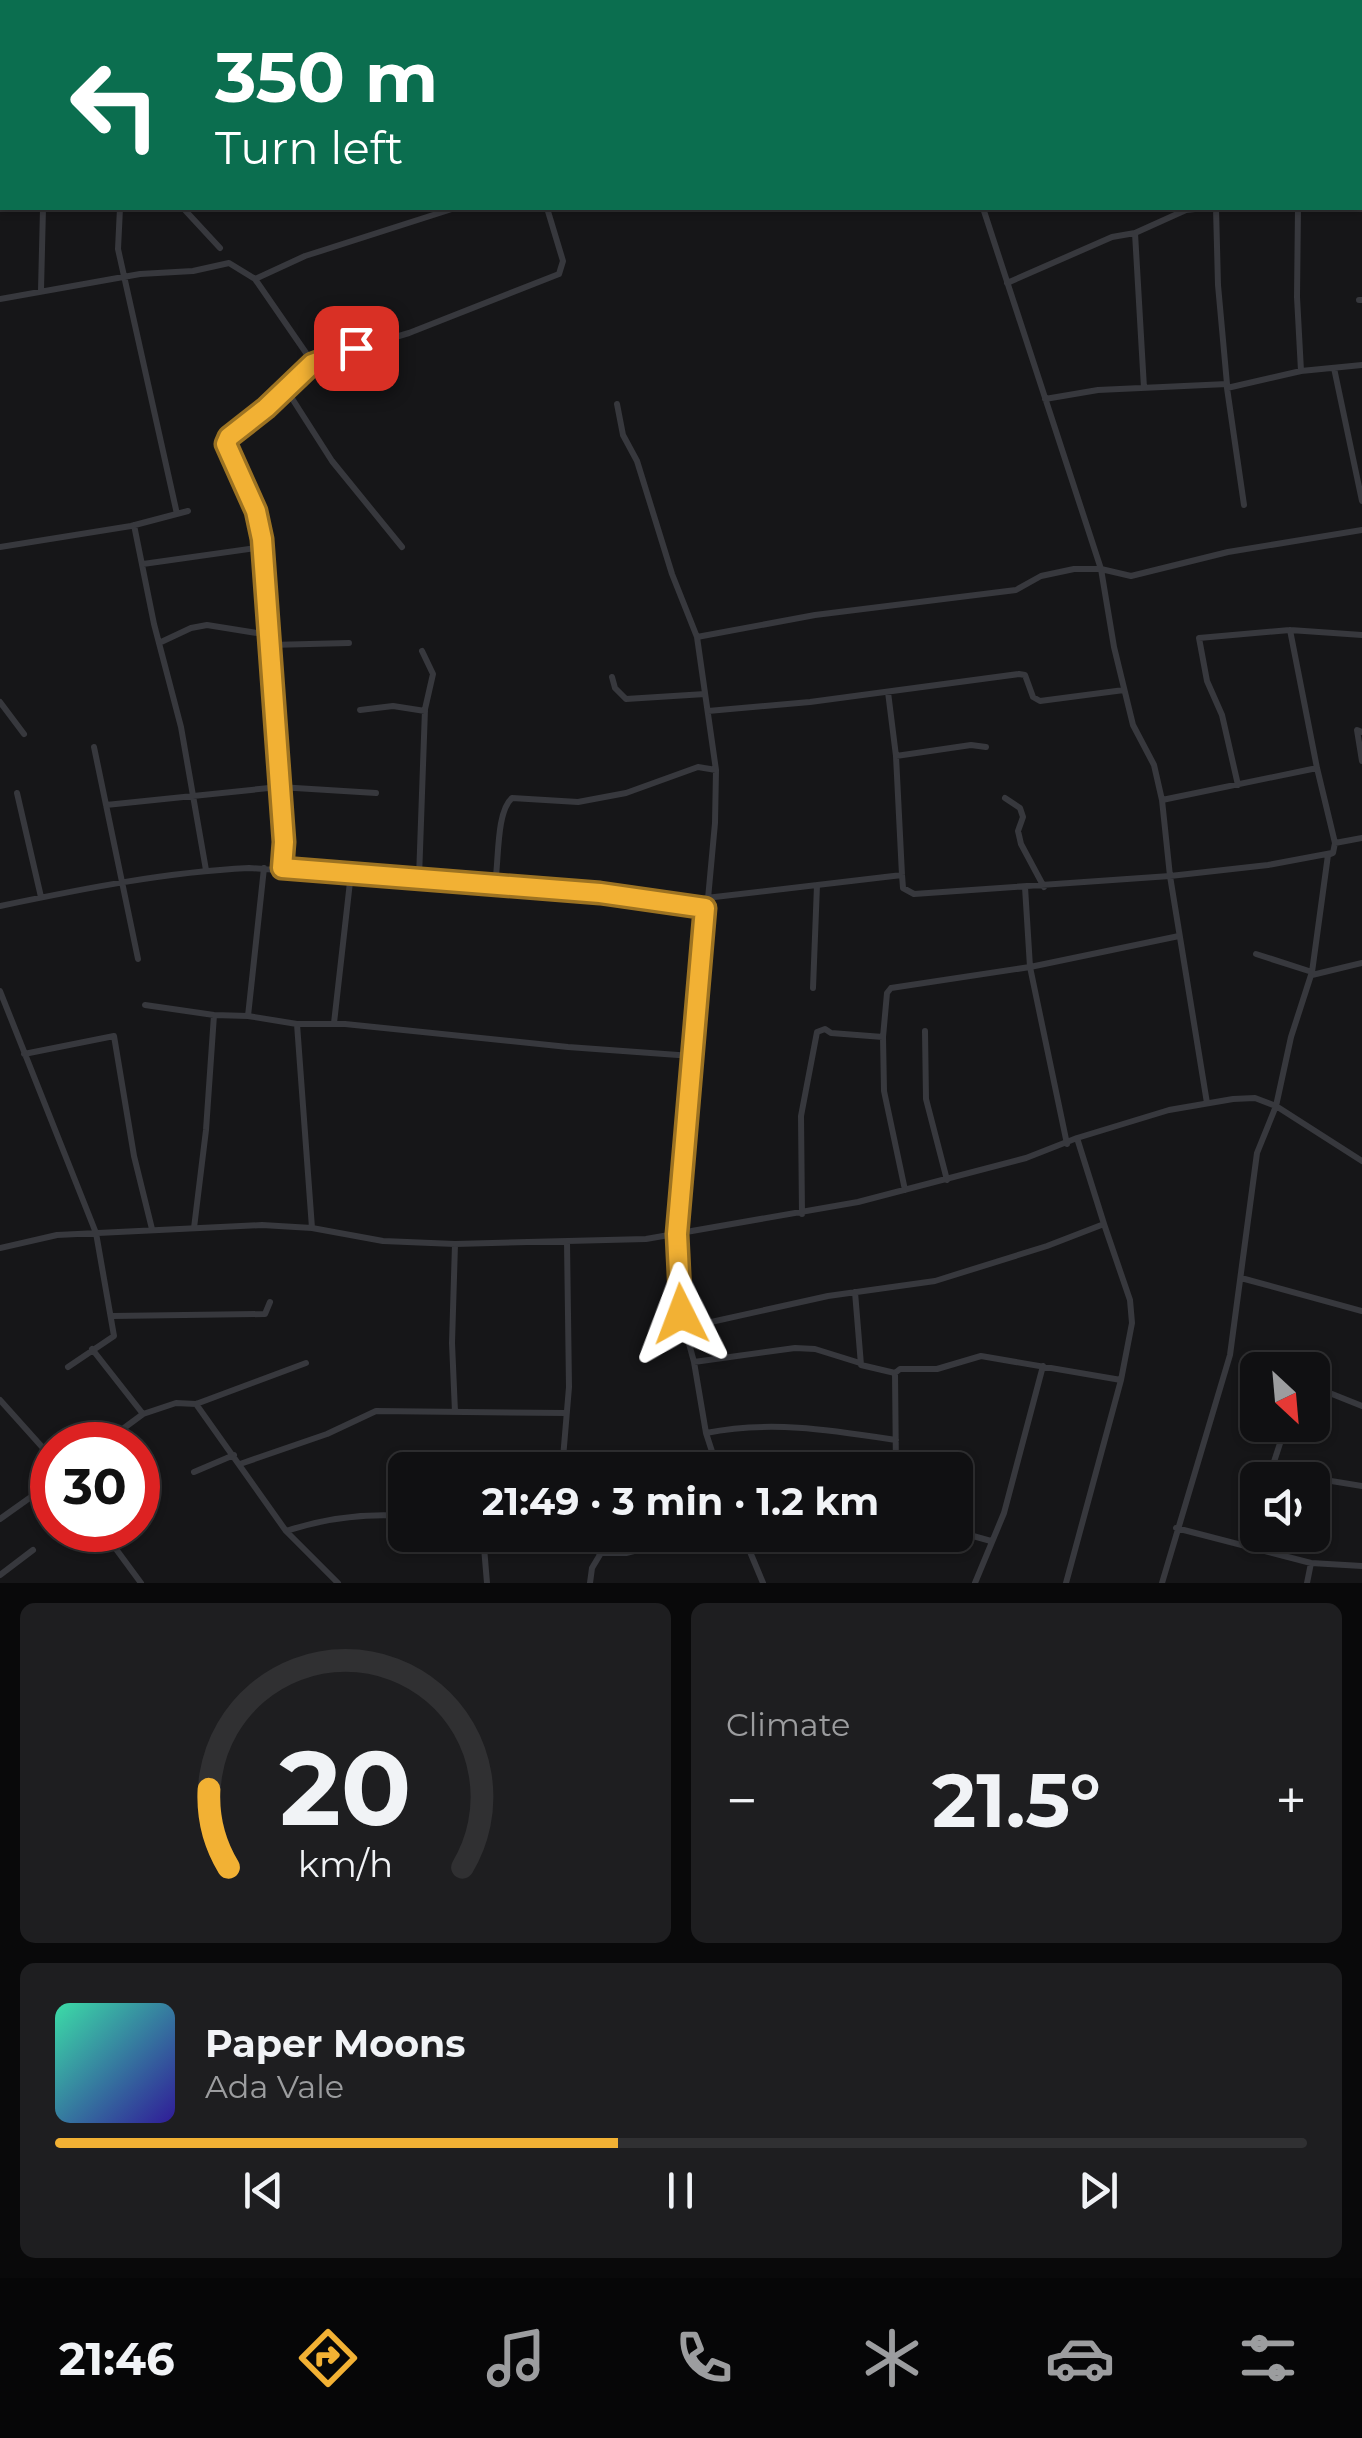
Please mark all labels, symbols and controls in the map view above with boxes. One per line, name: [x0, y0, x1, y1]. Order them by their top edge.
text: 350 m: [215, 34, 438, 120]
icon: left: [50, 40, 180, 170]
text: Turn left: [215, 120, 403, 175]
pin: [314, 306, 399, 391]
icon: arrive: [329, 321, 384, 376]
position arrow: [629, 1262, 733, 1366]
north arrow: [1240, 1352, 1330, 1442]
map controls: [1240, 1352, 1330, 1552]
speed limit sign: 30: [30, 1422, 160, 1552]
button: sound: [1240, 1462, 1330, 1552]
text: 21:49 · 3 min · 1.2 km: [482, 1478, 879, 1525]
text: Climate: [726, 1705, 850, 1744]
text: 20: [280, 1724, 411, 1851]
text: 21.5°: [932, 1754, 1101, 1846]
text: −: [726, 1767, 758, 1834]
text: +: [1275, 1767, 1307, 1834]
text: km/h: [298, 1842, 393, 1886]
text: Paper Moons: [205, 2020, 466, 2067]
text: Ada Vale: [205, 2067, 344, 2106]
icon: previous: [236, 2163, 291, 2218]
icon: pause: [653, 2163, 708, 2218]
icon: next: [1071, 2163, 1126, 2218]
icon: directions: [293, 2323, 363, 2393]
icon: music: [481, 2323, 551, 2393]
icon: phone: [669, 2323, 739, 2393]
icon: climate: [857, 2323, 927, 2393]
icon: car: [1045, 2323, 1115, 2393]
icon: filters: [1233, 2323, 1303, 2393]
text: 21:46: [59, 2331, 175, 2386]

